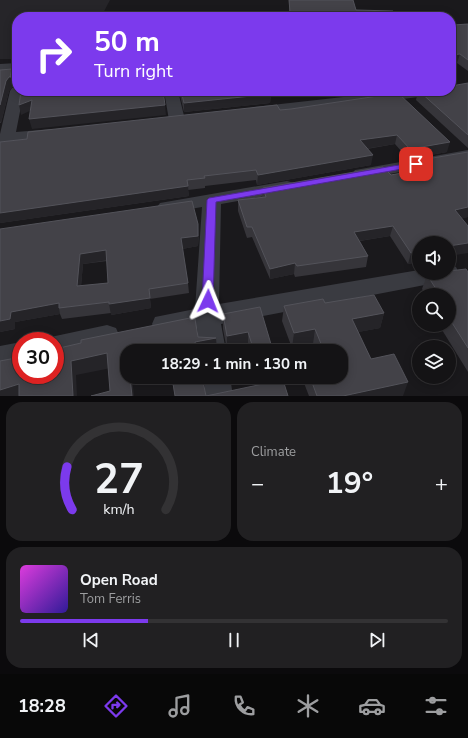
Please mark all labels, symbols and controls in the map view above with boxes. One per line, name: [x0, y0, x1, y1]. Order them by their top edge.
text: 50 m: [94, 23, 160, 61]
icon: right: [28, 28, 80, 80]
text: Turn right: [94, 59, 173, 83]
pin: [399, 147, 433, 181]
icon: arrive: [405, 153, 427, 175]
map controls: [412, 236, 456, 384]
button: sound: [412, 236, 456, 280]
position arrow: [187, 280, 229, 322]
button: search: [412, 288, 456, 332]
speed limit sign: 30: [12, 332, 64, 384]
button: layers: [412, 340, 456, 384]
text: 18:29 · 1 min · 130 m: [161, 354, 307, 374]
text: Climate: [251, 443, 296, 461]
text: 27: [94, 450, 143, 507]
text: 19°: [326, 463, 373, 504]
text: −: [251, 469, 264, 499]
text: +: [435, 469, 448, 499]
text: km/h: [103, 499, 134, 518]
text: Open Road: [80, 570, 158, 590]
text: Tom Ferris: [80, 590, 141, 608]
icon: previous: [80, 629, 102, 651]
icon: pause: [223, 629, 245, 651]
icon: next: [366, 629, 388, 651]
icon: directions: [102, 692, 130, 720]
icon: music: [166, 692, 194, 720]
icon: phone: [230, 692, 258, 720]
icon: climate: [294, 692, 322, 720]
icon: car: [358, 692, 386, 720]
icon: filters: [422, 692, 450, 720]
text: 18:28: [18, 694, 66, 718]

